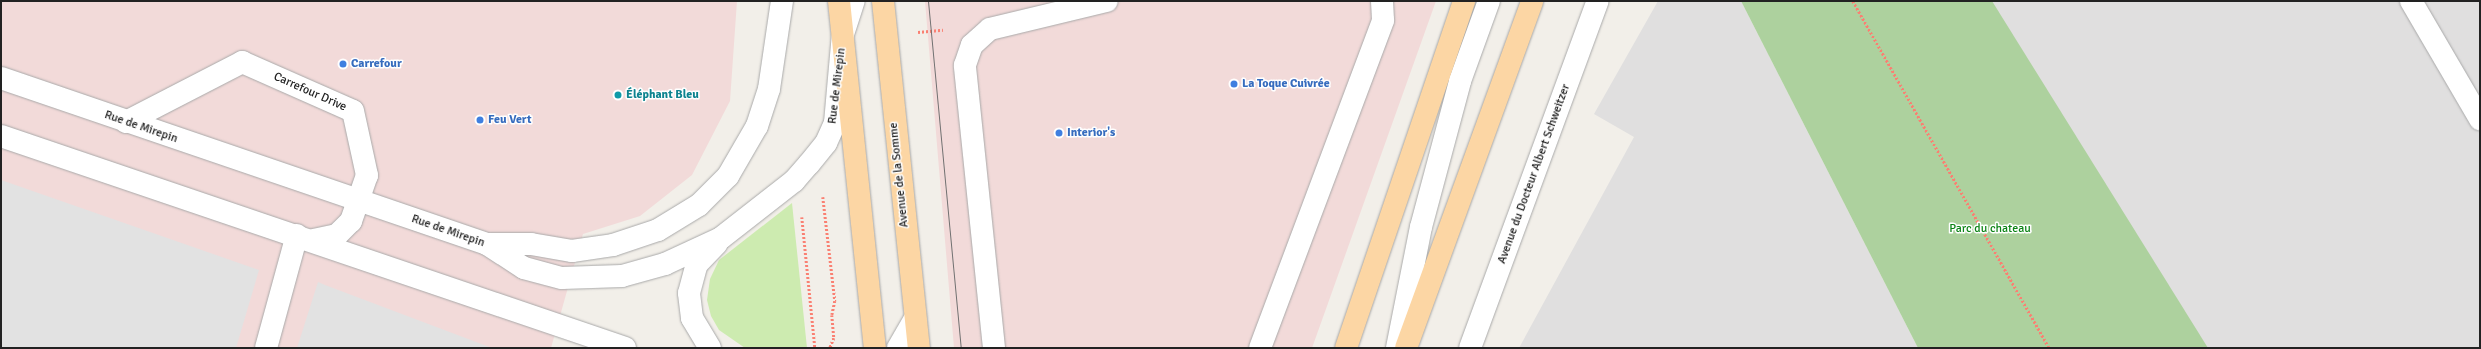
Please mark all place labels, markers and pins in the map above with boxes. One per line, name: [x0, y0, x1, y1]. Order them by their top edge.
place label: Carrefour: [351, 57, 402, 71]
marker: Carrefour: [338, 59, 348, 69]
place label: La Toque Cuivrée: [1242, 77, 1330, 91]
marker: La Toque Cuivrée: [1229, 79, 1239, 89]
place label: Éléphant Bleu: [626, 88, 699, 102]
marker: Éléphant Bleu: [613, 90, 623, 100]
place label: Feu Vert: [488, 113, 532, 127]
marker: Feu Vert: [475, 115, 485, 125]
place label: Interior's: [1067, 126, 1115, 140]
marker: Interior's: [1054, 128, 1064, 138]

